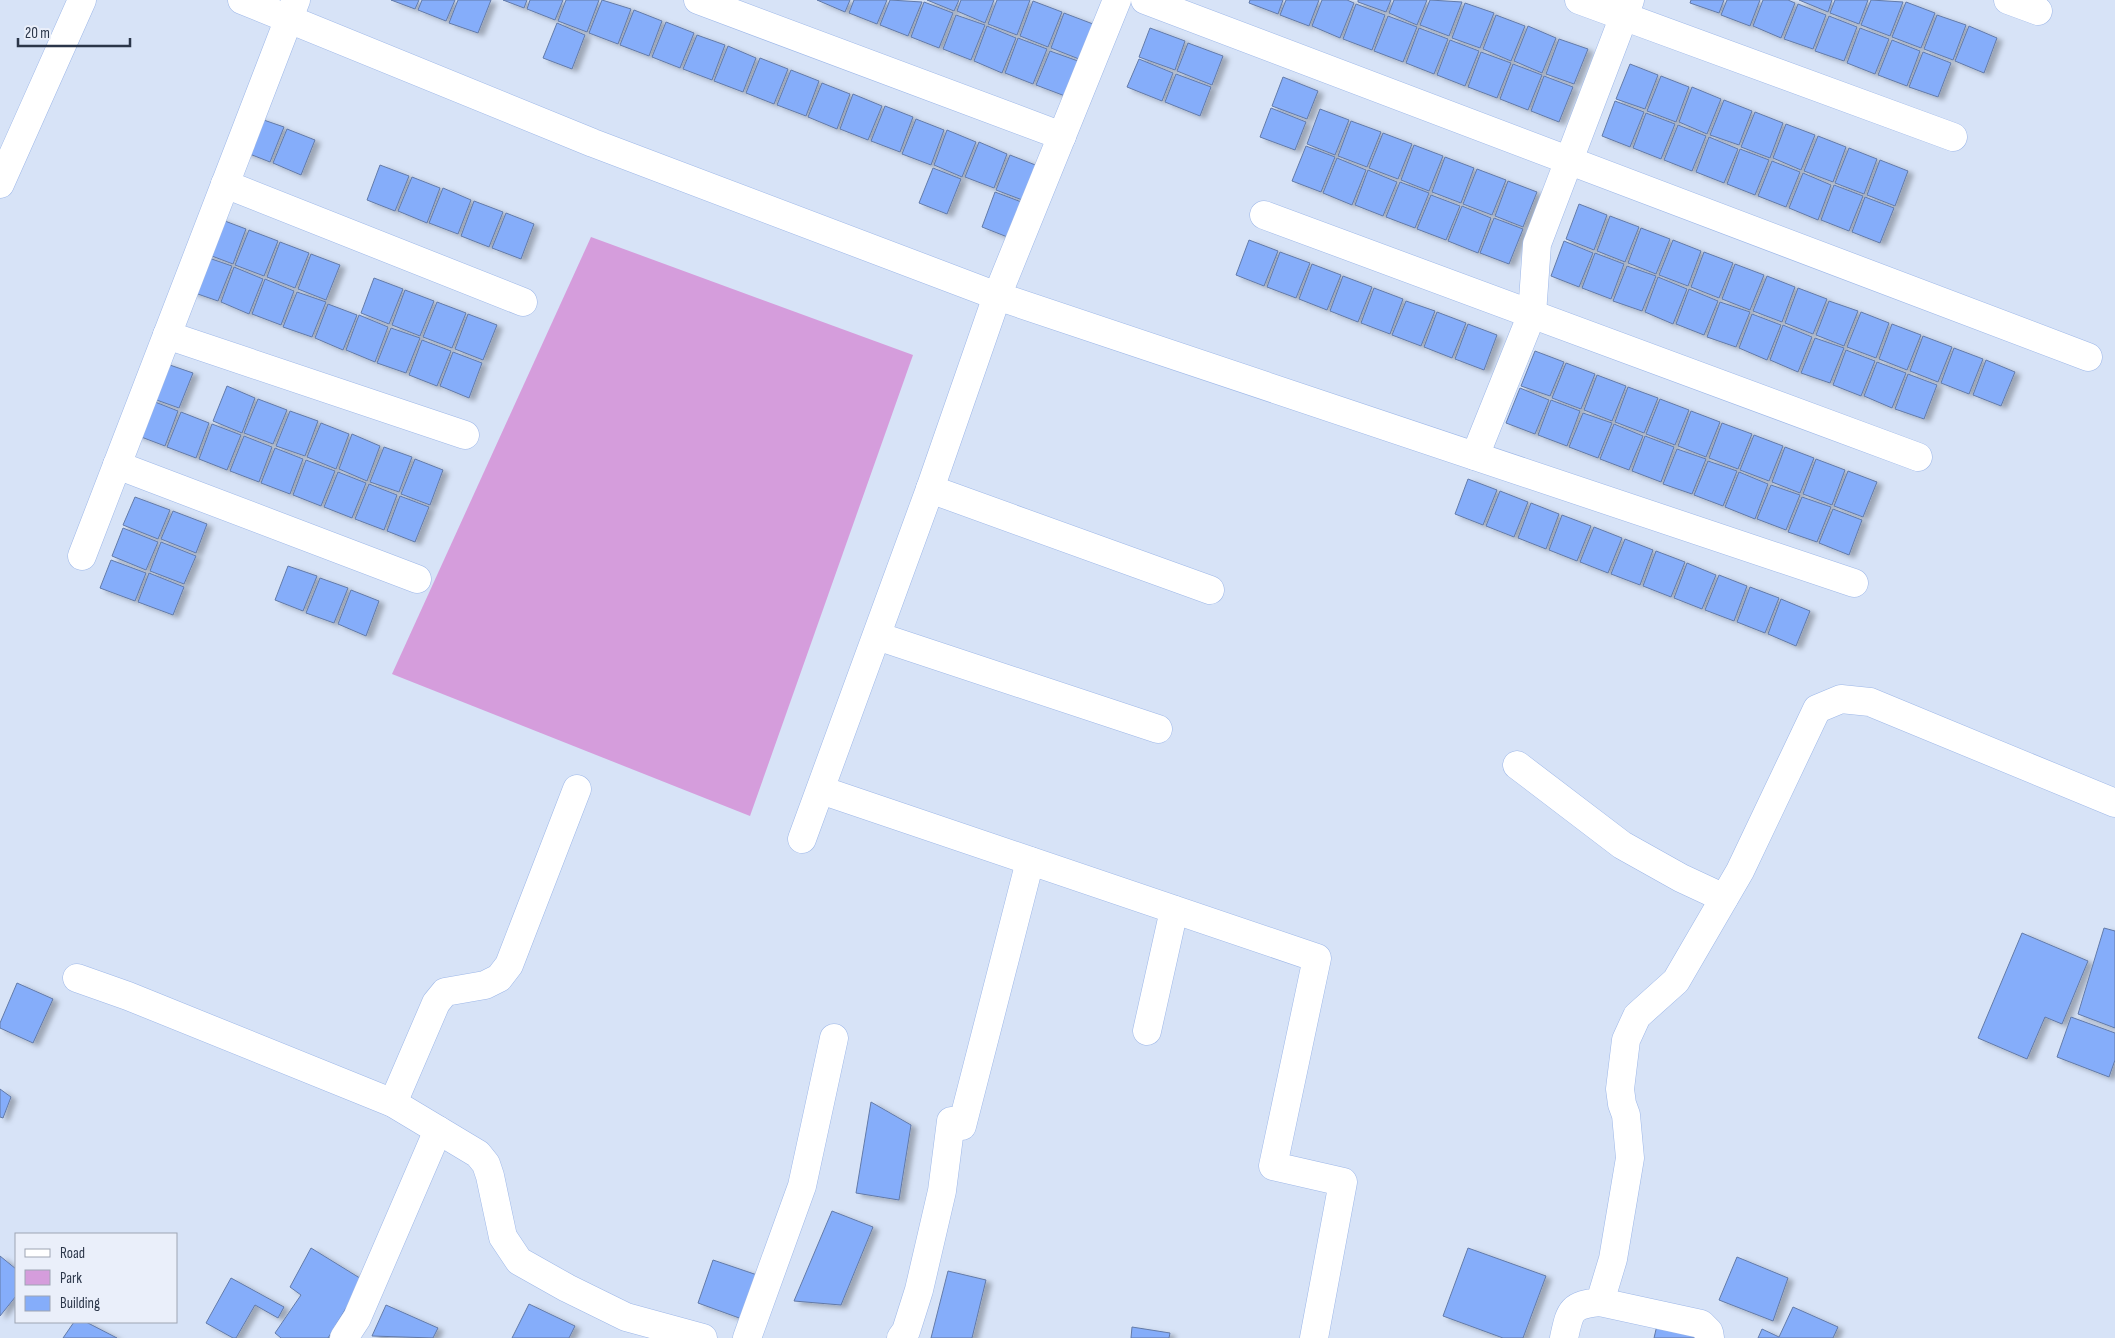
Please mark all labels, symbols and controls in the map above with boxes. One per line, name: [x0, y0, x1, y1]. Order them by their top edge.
scale bar: [18, 15, 130, 47]
text: 20 m: [25, 24, 50, 43]
legend: [15, 1233, 178, 1323]
text: Road: [60, 1244, 85, 1263]
text: Park: [60, 1269, 82, 1288]
text: Building: [60, 1294, 100, 1313]

